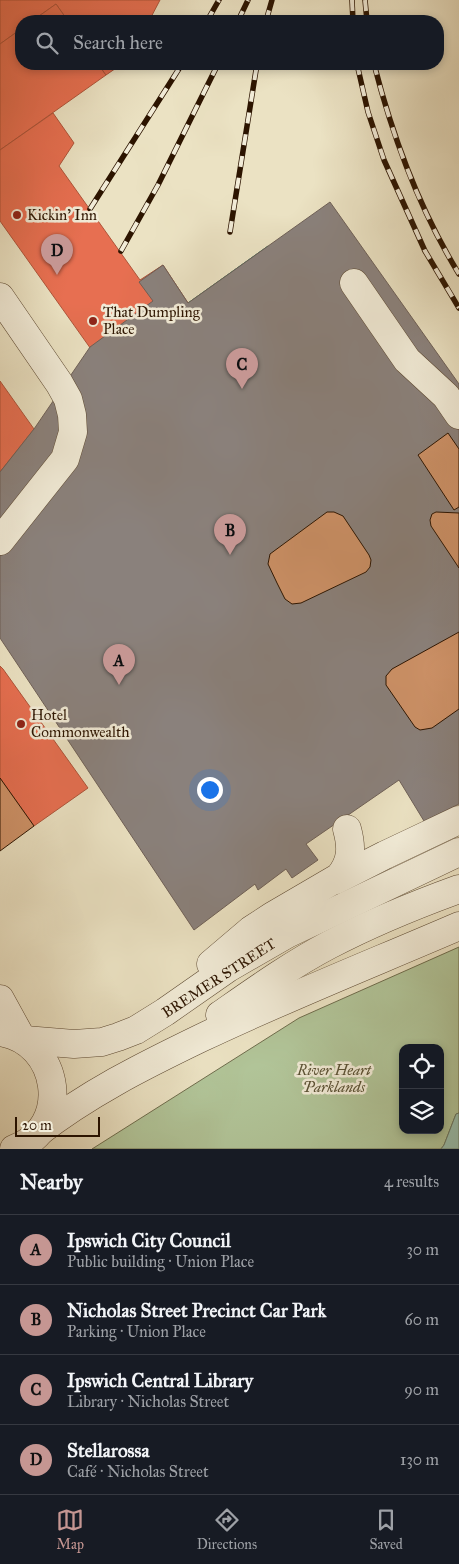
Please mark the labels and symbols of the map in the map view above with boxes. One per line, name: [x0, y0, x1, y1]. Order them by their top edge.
place label: Kickin' Inn: [27, 206, 97, 224]
marker: Kickin' Inn: [11, 209, 23, 221]
pin: D: [41, 234, 73, 275]
place label: That Dumpling Place: [103, 303, 201, 338]
marker: That Dumpling Place: [87, 315, 99, 327]
pin: C: [226, 348, 258, 389]
pin: B: [214, 514, 246, 555]
pin: A: [103, 644, 135, 685]
place label: Hotel Commonwealth: [31, 706, 130, 741]
marker: Hotel Commonwealth: [15, 718, 27, 730]
your location: [197, 777, 223, 803]
street label: BREMER STREET: [159, 934, 279, 1022]
park label: River Heart Parklands: [296, 1061, 372, 1096]
scale bar: [15, 1114, 100, 1137]

